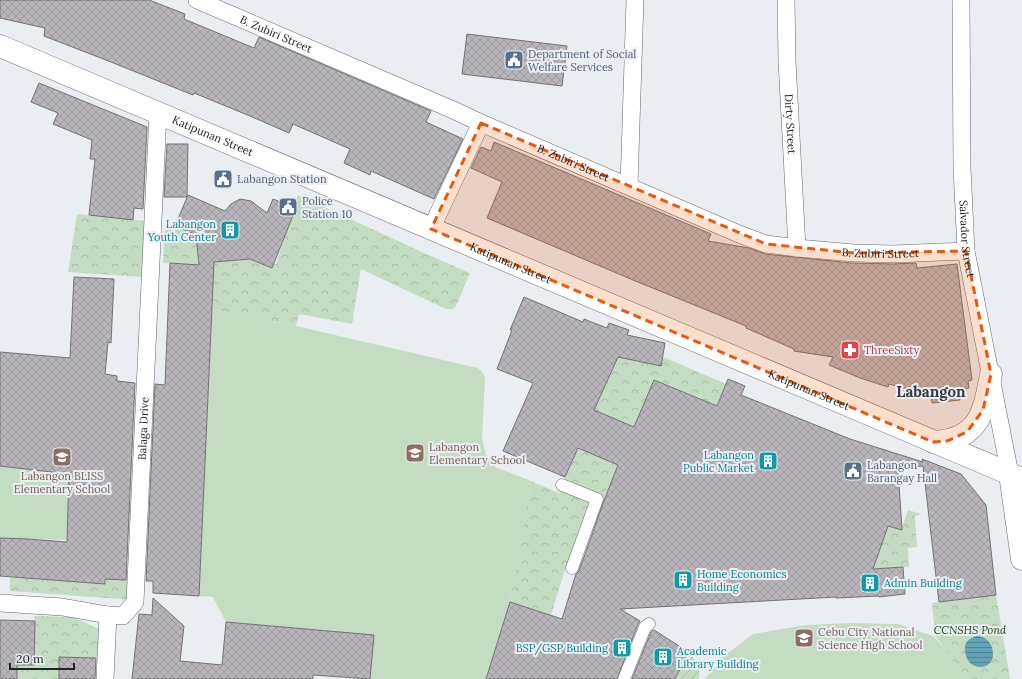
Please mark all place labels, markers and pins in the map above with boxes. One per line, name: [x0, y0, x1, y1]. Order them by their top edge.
place label: Department of Social Welfare Services: [528, 47, 636, 74]
public building icon: Department of Social Welfare Services: [503, 49, 525, 71]
public building icon: Labangon Station: [212, 168, 234, 190]
place label: Labangon Station: [237, 172, 327, 186]
place label: Police Station 10: [302, 194, 352, 221]
public building icon: Police Station 10: [277, 196, 299, 218]
place label: Labangon Youth Center: [147, 217, 216, 244]
building icon: Labangon Youth Center: [219, 219, 241, 241]
pharmacy icon: ThreeSixty: [839, 339, 861, 361]
place label: ThreeSixty: [864, 343, 919, 357]
place label: Labangon Elementary School: [429, 440, 525, 467]
school or university icon: Labangon Elementary School: [404, 442, 426, 464]
school or university icon: Labangon BLISS Elementary School: [51, 446, 73, 468]
place label: Labangon Public Market: [683, 448, 755, 475]
building icon: Labangon Public Market: [757, 450, 779, 472]
place label: Labangon Barangay Hall: [867, 458, 937, 485]
public building icon: Labangon Barangay Hall: [842, 460, 864, 482]
place label: Labangon BLISS Elementary School: [14, 469, 110, 496]
place label: Home Economics Building: [697, 567, 787, 594]
building icon: Home Economics Building: [672, 569, 694, 591]
building icon: Admin Building: [859, 572, 881, 594]
place label: Admin Building: [883, 576, 963, 590]
place label: Cebu City National Science High School: [818, 625, 922, 652]
school or university icon: Cebu City National Science High School: [793, 627, 815, 649]
building icon: BSP/GSP Building: [611, 637, 633, 659]
place label: BSP/GSP Building: [516, 641, 609, 656]
place label: Academic Library Building: [676, 644, 760, 671]
building icon: Academic Library Building: [652, 646, 674, 668]

